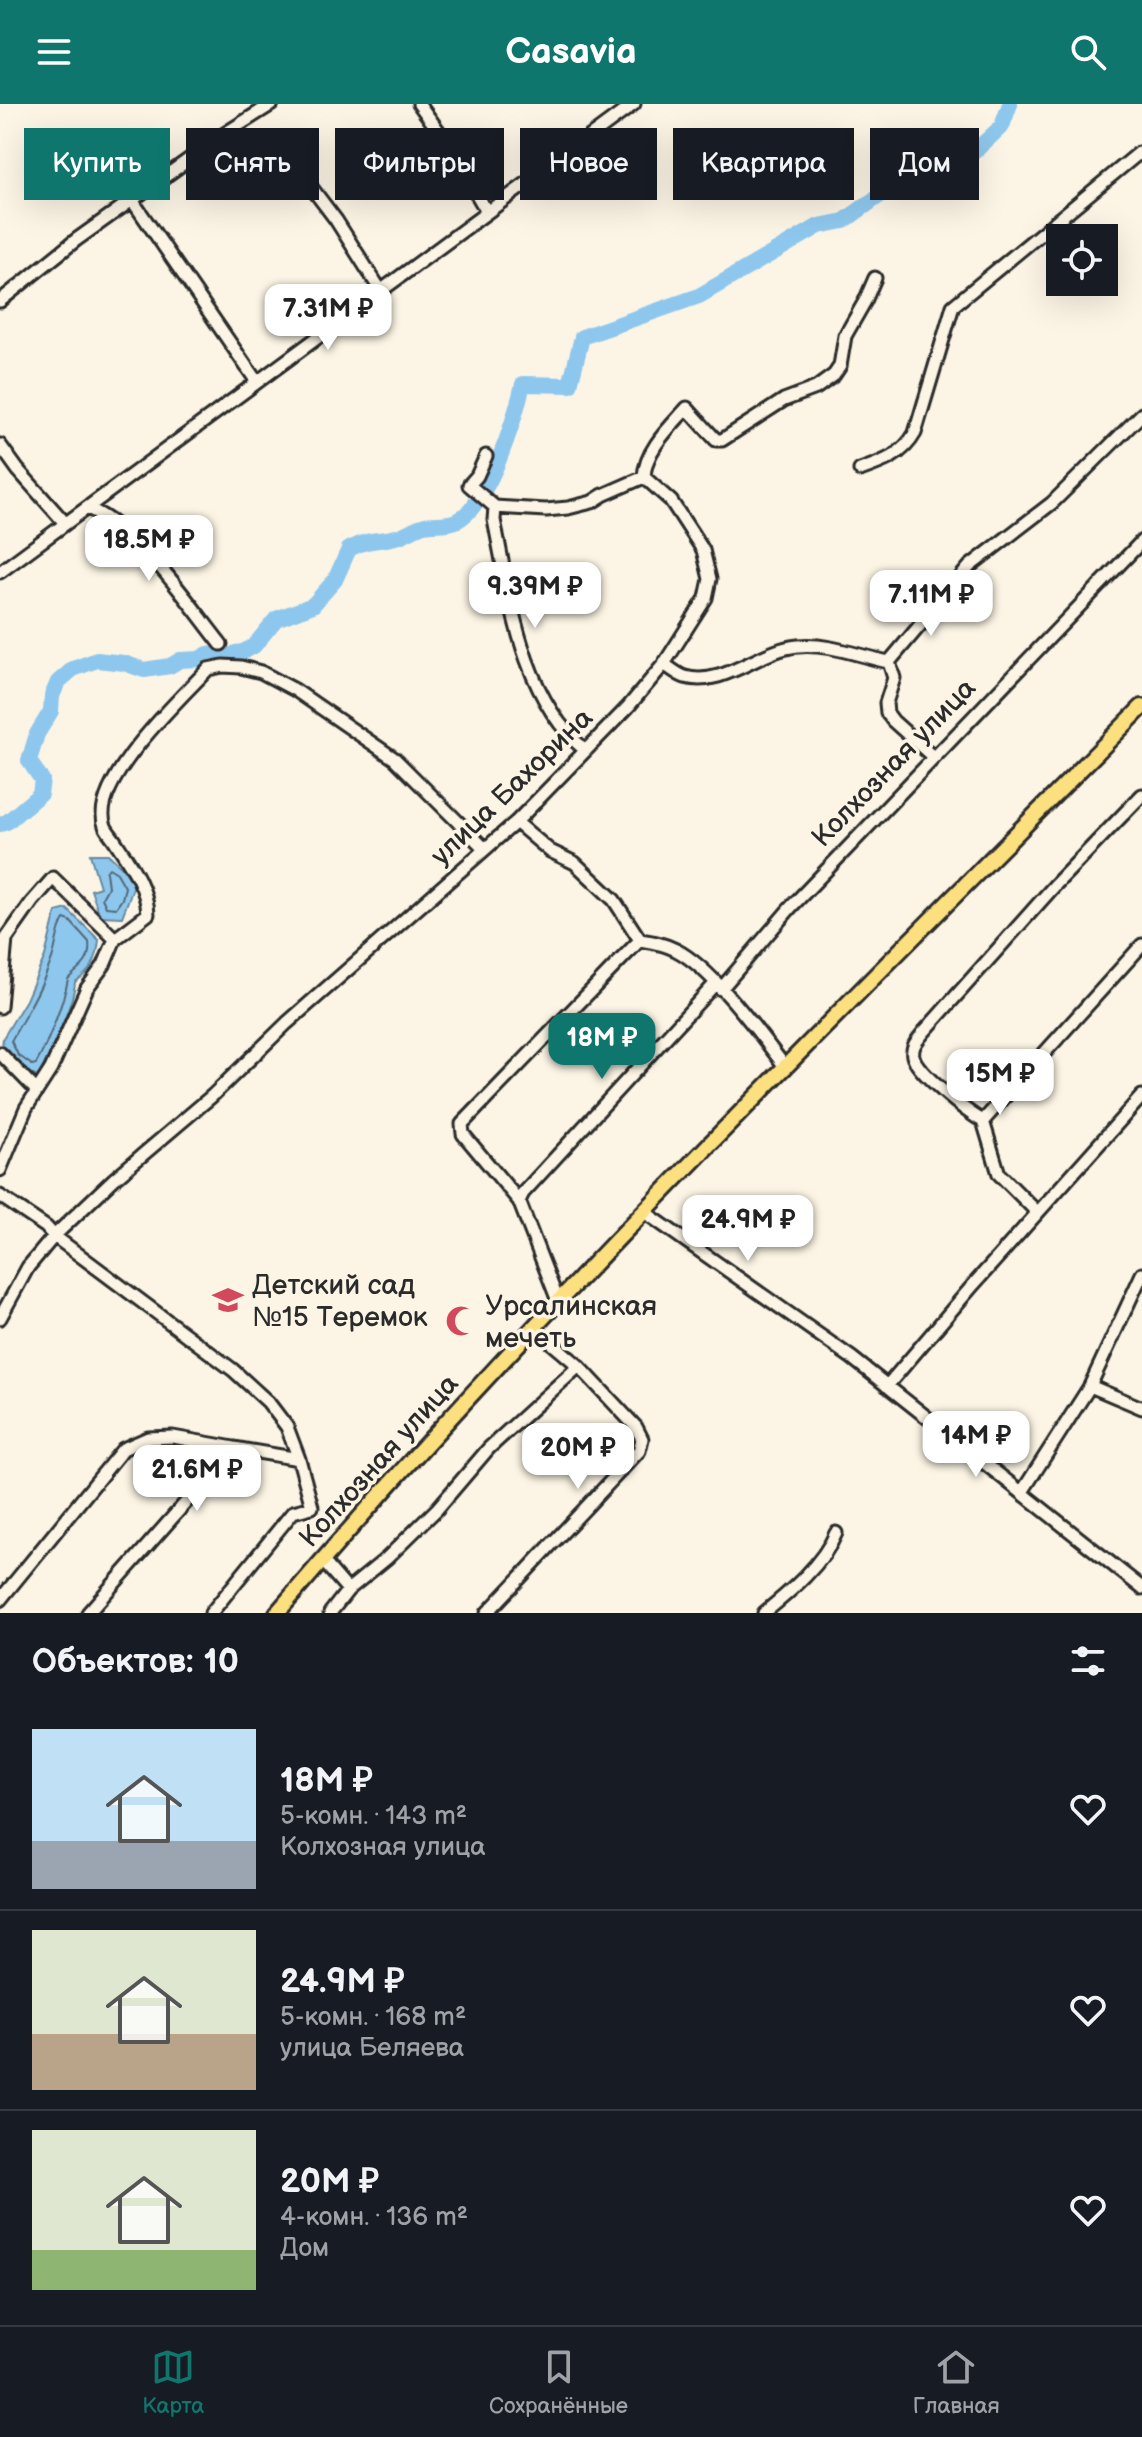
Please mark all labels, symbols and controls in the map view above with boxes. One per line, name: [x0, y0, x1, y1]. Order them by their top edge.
icon: menu: [32, 30, 76, 74]
icon: search: [1066, 30, 1110, 74]
text: Casavia: [505, 31, 637, 74]
chip: Купить: [24, 128, 170, 200]
chip: Снять: [186, 128, 319, 200]
chip: Фильтры: [335, 128, 504, 200]
chip: Новое: [520, 128, 657, 200]
chip: Квартира: [673, 128, 854, 200]
chip: Дом: [870, 128, 979, 200]
map controls: [1046, 224, 1118, 296]
button: locate: [1046, 224, 1118, 296]
pin: 7.31M ₽: [254, 284, 402, 352]
text: 7.31M ₽: [283, 294, 373, 325]
pin: 18.5M ₽: [75, 515, 223, 583]
text: 18.5M ₽: [103, 525, 195, 556]
pin: 9.39M ₽: [461, 562, 609, 630]
pin: 7.11M ₽: [857, 570, 1005, 638]
text: 9.39M ₽: [487, 572, 583, 603]
text: 7.11M ₽: [888, 580, 974, 611]
street label: Колхозная улица: [805, 672, 983, 854]
street label: улица Бахорина: [424, 701, 600, 873]
pin: 18M ₽: [546, 1013, 658, 1081]
text: 18M ₽: [566, 1023, 638, 1054]
pin: 15M ₽: [944, 1049, 1056, 1117]
text: 15M ₽: [965, 1059, 1035, 1090]
pin: 24.9M ₽: [674, 1195, 822, 1263]
text: 24.9M ₽: [700, 1205, 796, 1236]
place label: Детский сад №15 Теремок: [252, 1269, 428, 1334]
school or university icon: Детский сад №15 Теремок: [211, 1283, 245, 1317]
place label: Урсалинская мечеть: [485, 1290, 657, 1355]
mosque icon: Урсалинская мечеть: [444, 1304, 478, 1338]
street label: Колхозная улица: [293, 1367, 466, 1554]
pin: 14M ₽: [920, 1411, 1032, 1479]
text: 14M ₽: [941, 1421, 1011, 1452]
pin: 20M ₽: [522, 1423, 634, 1491]
text: 20M ₽: [540, 1433, 616, 1464]
pin: 21.6M ₽: [123, 1445, 271, 1513]
text: 21.6M ₽: [151, 1455, 243, 1486]
icon: filters: [1066, 1639, 1110, 1683]
text: Объектов: 10: [32, 1641, 239, 1682]
text: 18M ₽: [280, 1760, 373, 1801]
icon: home: [96, 1761, 192, 1857]
icon: heart: [1066, 1787, 1110, 1831]
text: 5-комн. · 143 m²: [280, 1801, 467, 1832]
text: Колхозная улица: [280, 1832, 486, 1863]
text: 24.9M ₽: [280, 1961, 405, 2002]
icon: home: [96, 1962, 192, 2058]
icon: heart: [1066, 1988, 1110, 2032]
text: 5-комн. · 168 m²: [280, 2002, 466, 2033]
text: улица Беляева: [280, 2033, 464, 2064]
text: 20M ₽: [280, 2161, 379, 2202]
icon: home: [96, 2162, 192, 2258]
icon: heart: [1066, 2188, 1110, 2232]
text: 4-комн. · 136 m²: [280, 2202, 468, 2233]
text: Дом: [280, 2233, 329, 2264]
tab: Карта: [142, 2345, 204, 2420]
tab: Сохранённые: [489, 2345, 628, 2420]
tab: Главная: [913, 2345, 1000, 2420]

